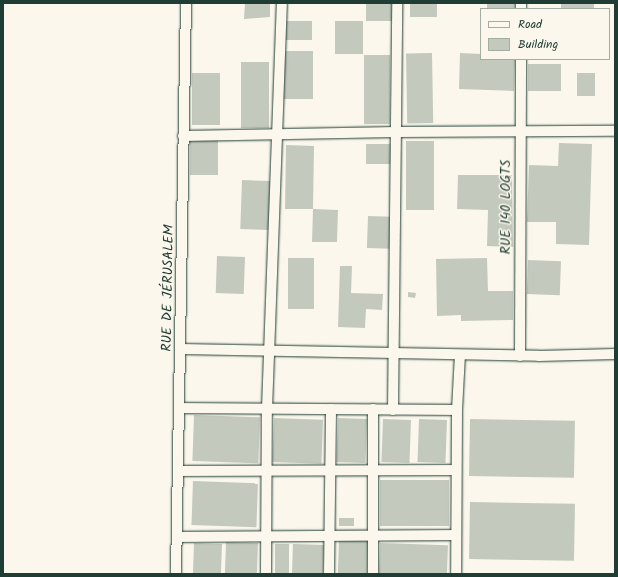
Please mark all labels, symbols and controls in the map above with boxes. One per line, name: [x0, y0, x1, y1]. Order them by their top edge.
legend: [480, 8, 610, 60]
text: Road: [518, 15, 542, 34]
text: Building: [518, 35, 558, 54]
street label: RUE 140 LOGTS: [498, 160, 514, 254]
street label: RUE DE JÉRUSALEM: [158, 224, 178, 352]

